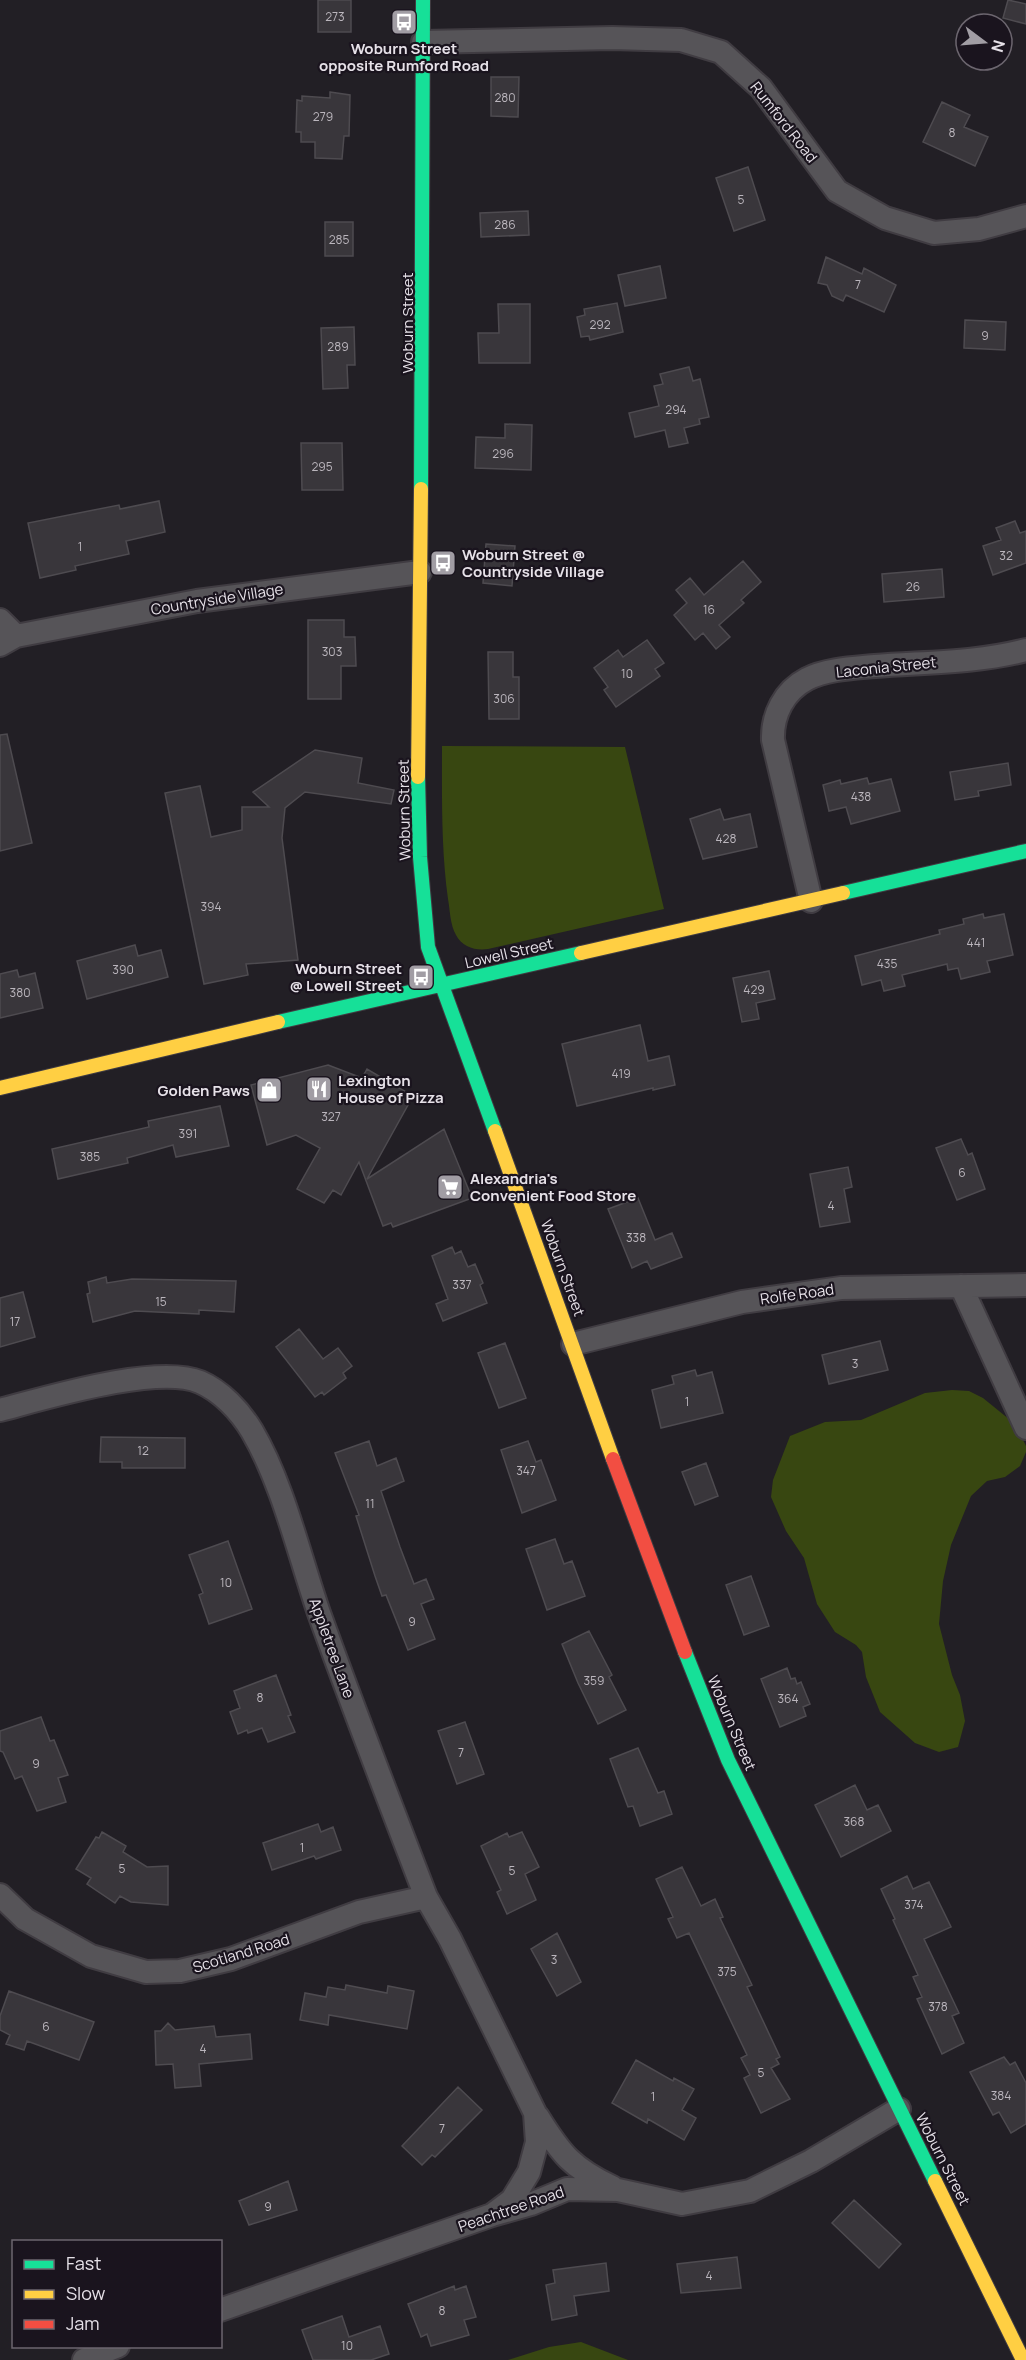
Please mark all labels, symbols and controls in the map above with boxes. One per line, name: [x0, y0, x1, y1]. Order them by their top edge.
bus stop icon: Woburn Street opposite Rumford Road: [389, 7, 419, 37]
house number: 273: [325, 8, 345, 25]
north arrow: [954, 12, 1014, 72]
place label: Woburn Street opposite Rumford Road: [319, 38, 489, 76]
text: N: [986, 38, 1011, 55]
street label: Rumford Road: [746, 77, 822, 167]
house number: 280: [494, 89, 516, 106]
house number: 279: [313, 108, 333, 125]
house number: 8: [949, 124, 956, 141]
house number: 5: [738, 191, 745, 208]
house number: 286: [494, 216, 516, 233]
house number: 285: [329, 231, 349, 248]
street label: Woburn Street: [397, 272, 418, 374]
house number: 7: [855, 276, 861, 293]
house number: 292: [589, 316, 611, 333]
house number: 9: [981, 327, 989, 344]
house number: 289: [327, 338, 349, 355]
house number: 294: [665, 401, 687, 418]
house number: 296: [492, 445, 514, 462]
house number: 295: [311, 458, 333, 475]
house number: 1: [78, 538, 82, 555]
place label: Woburn Street @ Countryside Village: [462, 544, 604, 582]
house number: 32: [999, 547, 1013, 564]
bus stop icon: Woburn Street @ Countryside Village: [428, 548, 458, 578]
street label: Countryside Village: [149, 578, 285, 620]
house number: 26: [906, 578, 920, 595]
house number: 16: [703, 601, 715, 618]
house number: 303: [322, 643, 342, 660]
street label: Laconia Street: [835, 651, 937, 683]
house number: 10: [621, 665, 633, 682]
house number: 306: [493, 690, 515, 707]
street label: Woburn Street: [393, 759, 415, 861]
house number: 438: [851, 788, 871, 805]
house number: 428: [716, 830, 736, 847]
house number: 394: [200, 898, 222, 915]
street label: Lowell Street: [463, 933, 555, 973]
house number: 441: [967, 934, 985, 951]
house number: 435: [877, 955, 897, 972]
place label: Woburn Street @ Lowell Street: [289, 958, 402, 996]
house number: 390: [112, 961, 134, 978]
bus stop icon: Woburn Street @ Lowell Street: [406, 962, 436, 992]
house number: 429: [743, 981, 765, 998]
house number: 380: [10, 984, 30, 1001]
house number: 419: [611, 1065, 631, 1082]
place label: Lexington House of Pizza: [338, 1070, 444, 1108]
restaurant icon: Lexington House of Pizza: [304, 1074, 334, 1104]
shop icon: Golden Paws: [254, 1075, 284, 1105]
place label: Golden Paws: [158, 1080, 250, 1101]
house number: 327: [321, 1108, 341, 1125]
house number: 391: [179, 1125, 197, 1142]
house number: 385: [80, 1148, 100, 1165]
house number: 6: [958, 1164, 966, 1181]
place label: Alexandria's Convenient Food Store: [470, 1168, 636, 1206]
supermarket icon: Alexandria's Convenient Food Store: [435, 1172, 465, 1202]
house number: 4: [827, 1197, 835, 1214]
street label: Woburn Street: [536, 1217, 590, 1319]
house number: 338: [626, 1229, 646, 1246]
house number: 337: [452, 1276, 472, 1293]
street label: Rolfe Road: [759, 1278, 835, 1310]
house number: 15: [155, 1293, 167, 1310]
house number: 17: [10, 1313, 20, 1330]
house number: 3: [852, 1355, 858, 1372]
house number: 1: [685, 1393, 689, 1410]
house number: 12: [137, 1442, 149, 1459]
house number: 347: [516, 1462, 536, 1479]
house number: 11: [365, 1495, 375, 1512]
house number: 10: [220, 1574, 232, 1591]
street label: Appletree Lane: [304, 1595, 360, 1701]
house number: 9: [408, 1613, 416, 1630]
house number: 359: [583, 1672, 605, 1689]
street label: Woburn Street: [703, 1672, 761, 1774]
house number: 8: [257, 1689, 264, 1706]
house number: 364: [777, 1690, 799, 1707]
house number: 7: [458, 1744, 464, 1761]
house number: 9: [32, 1755, 40, 1772]
house number: 368: [843, 1813, 865, 1830]
house number: 1: [300, 1839, 304, 1856]
house number: 5: [119, 1860, 126, 1877]
house number: 5: [509, 1862, 516, 1879]
house number: 374: [904, 1896, 924, 1913]
street label: Scotland Road: [190, 1928, 292, 1978]
house number: 3: [551, 1951, 557, 1968]
house number: 375: [717, 1963, 737, 1980]
house number: 378: [928, 1998, 948, 2015]
house number: 6: [42, 2018, 50, 2035]
house number: 4: [199, 2040, 207, 2057]
house number: 5: [758, 2064, 765, 2081]
house number: 384: [991, 2087, 1011, 2104]
house number: 1: [651, 2088, 655, 2105]
street label: Woburn Street: [911, 2109, 975, 2209]
house number: 7: [439, 2120, 445, 2137]
street label: Peachtree Road: [455, 2181, 567, 2237]
house number: 9: [264, 2198, 272, 2215]
legend: [12, 2240, 222, 2348]
text: Fast: [66, 2251, 101, 2275]
house number: 4: [705, 2267, 713, 2284]
text: Slow: [66, 2281, 106, 2305]
house number: 8: [439, 2302, 446, 2319]
text: Jam: [66, 2311, 100, 2335]
house number: 10: [341, 2337, 353, 2354]

